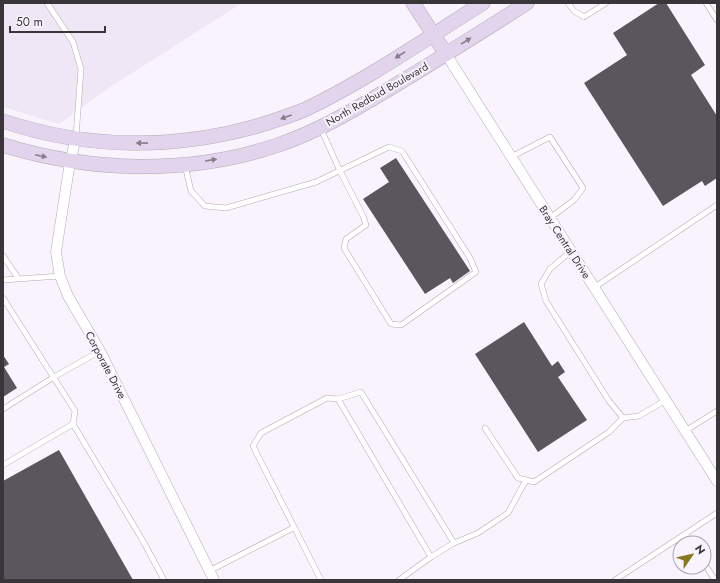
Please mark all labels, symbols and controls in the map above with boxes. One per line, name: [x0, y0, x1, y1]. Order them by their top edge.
scale bar: [10, 8, 105, 34]
text: 50 m: [16, 13, 43, 31]
one-way arrow: [460, 38, 472, 45]
one-way arrow: [394, 52, 406, 59]
street label: North Redbud Boulevard: [323, 58, 431, 130]
one-way arrow: [279, 114, 291, 120]
one-way arrow: [135, 140, 148, 146]
one-way arrow: [34, 153, 47, 159]
one-way arrow: [205, 157, 217, 163]
street label: Bray Central Drive: [535, 202, 595, 282]
street label: Corporate Drive: [81, 328, 131, 402]
north arrow: [672, 535, 712, 575]
text: N: [691, 541, 709, 558]

